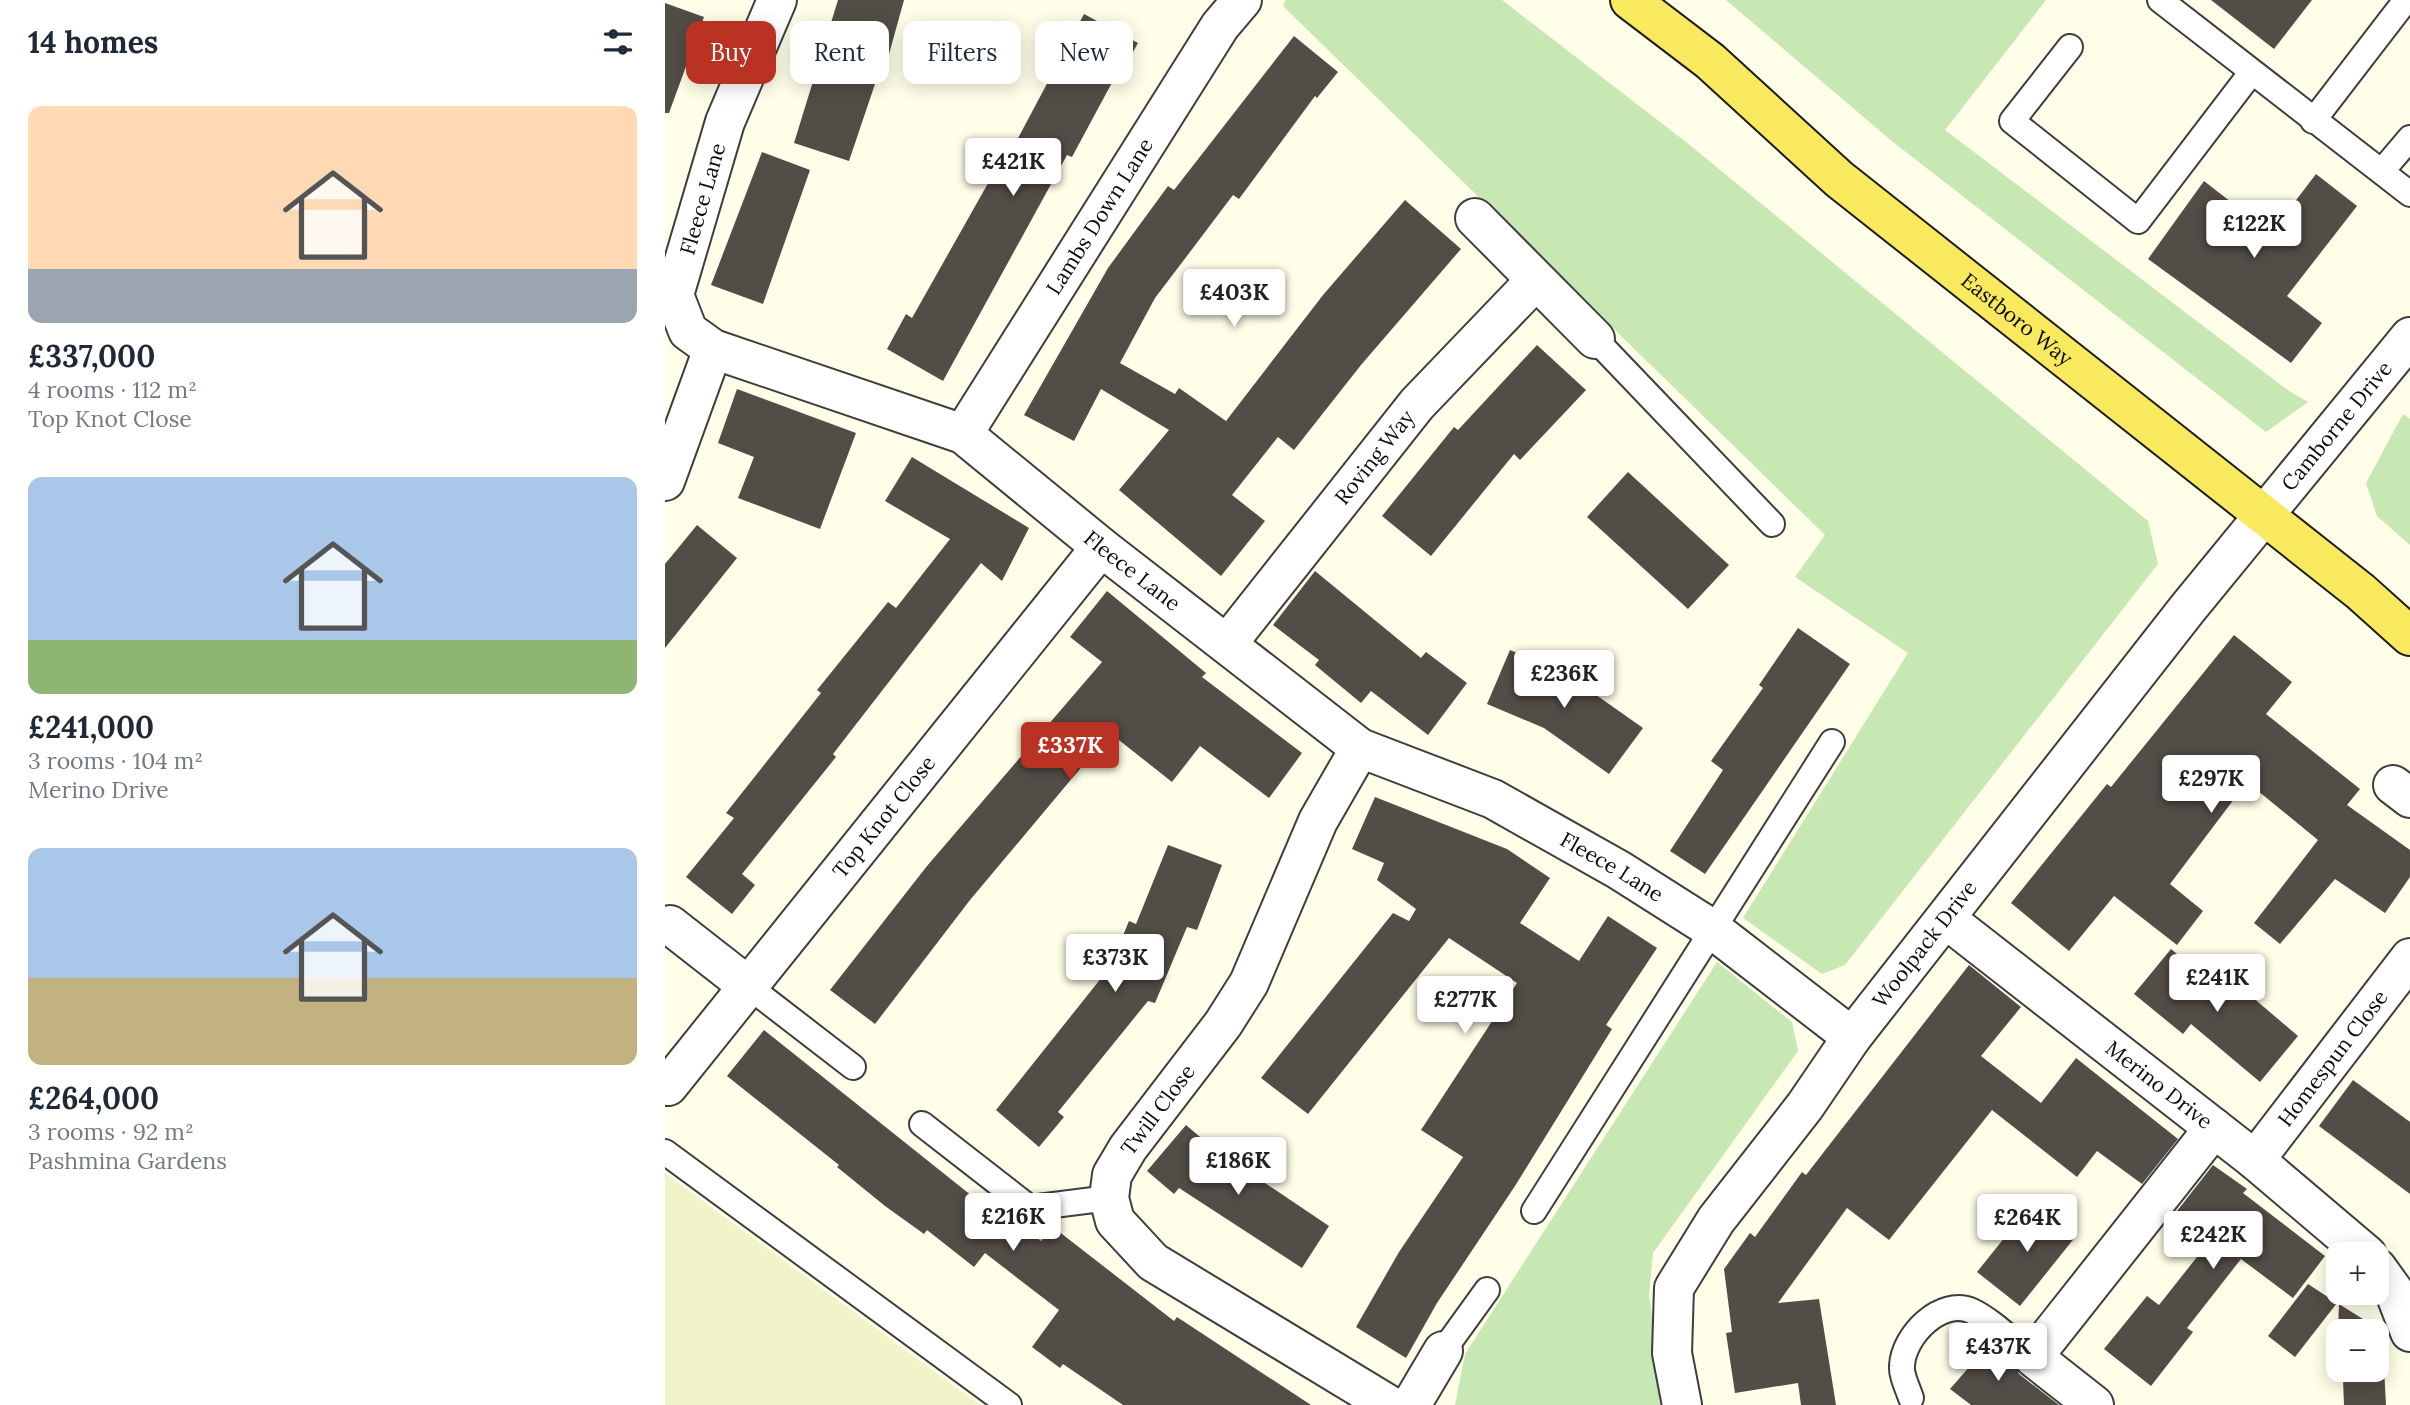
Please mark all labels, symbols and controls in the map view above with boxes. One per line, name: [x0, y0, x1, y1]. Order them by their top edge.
chip: Buy: [686, 21, 776, 84]
chip: Rent: [790, 21, 889, 84]
chip: Filters: [903, 21, 1021, 84]
chip: New: [1035, 21, 1133, 84]
text: 14 homes: [28, 23, 158, 61]
icon: filters: [599, 23, 637, 61]
street label: Lambs Down Lane: [1040, 133, 1159, 300]
pin: £421K: [964, 138, 1062, 198]
street label: Fleece Lane: [674, 140, 731, 258]
text: £421K: [981, 146, 1045, 175]
icon: home: [270, 152, 396, 278]
pin: £122K: [2205, 201, 2303, 260]
text: £122K: [2222, 208, 2286, 237]
street label: Eastboro Way: [1956, 267, 2078, 372]
pin: £403K: [1185, 270, 1283, 329]
text: £403K: [1199, 277, 1269, 306]
text: £337,000: [28, 337, 155, 375]
street label: Camborne Drive: [2275, 355, 2398, 496]
text: 4 rooms · 112 m²: [28, 375, 197, 404]
text: Top Knot Close: [28, 404, 192, 433]
street label: Roving Way: [1329, 404, 1420, 510]
icon: home: [270, 523, 396, 649]
street label: Fleece Lane: [1078, 524, 1186, 617]
pin: £236K: [1515, 650, 1613, 710]
text: £236K: [1530, 658, 1598, 687]
text: £241,000: [28, 708, 154, 746]
pin: £337K: [1021, 722, 1119, 782]
text: £337K: [1037, 730, 1103, 759]
text: 3 rooms · 104 m²: [28, 746, 203, 775]
street label: Top Knot Close: [826, 750, 941, 884]
pin: £297K: [2162, 756, 2260, 815]
text: £297K: [2178, 763, 2244, 792]
text: Merino Drive: [28, 775, 169, 804]
street label: Fleece Lane: [1556, 826, 1669, 908]
street label: Woolpack Drive: [1866, 875, 1983, 1013]
icon: home: [270, 894, 396, 1020]
pin: £373K: [1066, 934, 1164, 994]
text: £373K: [1082, 942, 1148, 971]
pin: £241K: [2168, 954, 2266, 1014]
text: £241K: [2185, 962, 2249, 991]
pin: £277K: [1416, 976, 1514, 1036]
text: £277K: [1433, 984, 1497, 1013]
street label: Homespun Close: [2271, 984, 2394, 1132]
street label: Merino Drive: [2100, 1034, 2218, 1135]
street label: Twill Close: [1115, 1059, 1201, 1161]
text: £264,000: [28, 1079, 159, 1117]
text: 3 rooms · 92 m²: [28, 1117, 194, 1146]
pin: £186K: [1189, 1138, 1287, 1197]
text: £186K: [1205, 1145, 1271, 1174]
text: Pashmina Gardens: [28, 1146, 227, 1175]
pin: £216K: [964, 1194, 1062, 1253]
pin: £264K: [1978, 1194, 2076, 1254]
text: £216K: [981, 1201, 1045, 1230]
text: £264K: [1993, 1202, 2061, 1231]
pin: £242K: [2164, 1212, 2262, 1271]
text: £242K: [2180, 1219, 2246, 1248]
map controls: [2326, 1242, 2389, 1382]
button: +: [2326, 1242, 2389, 1305]
button: −: [2326, 1319, 2389, 1382]
pin: £437K: [1949, 1324, 2047, 1383]
text: £437K: [1965, 1331, 2031, 1360]

